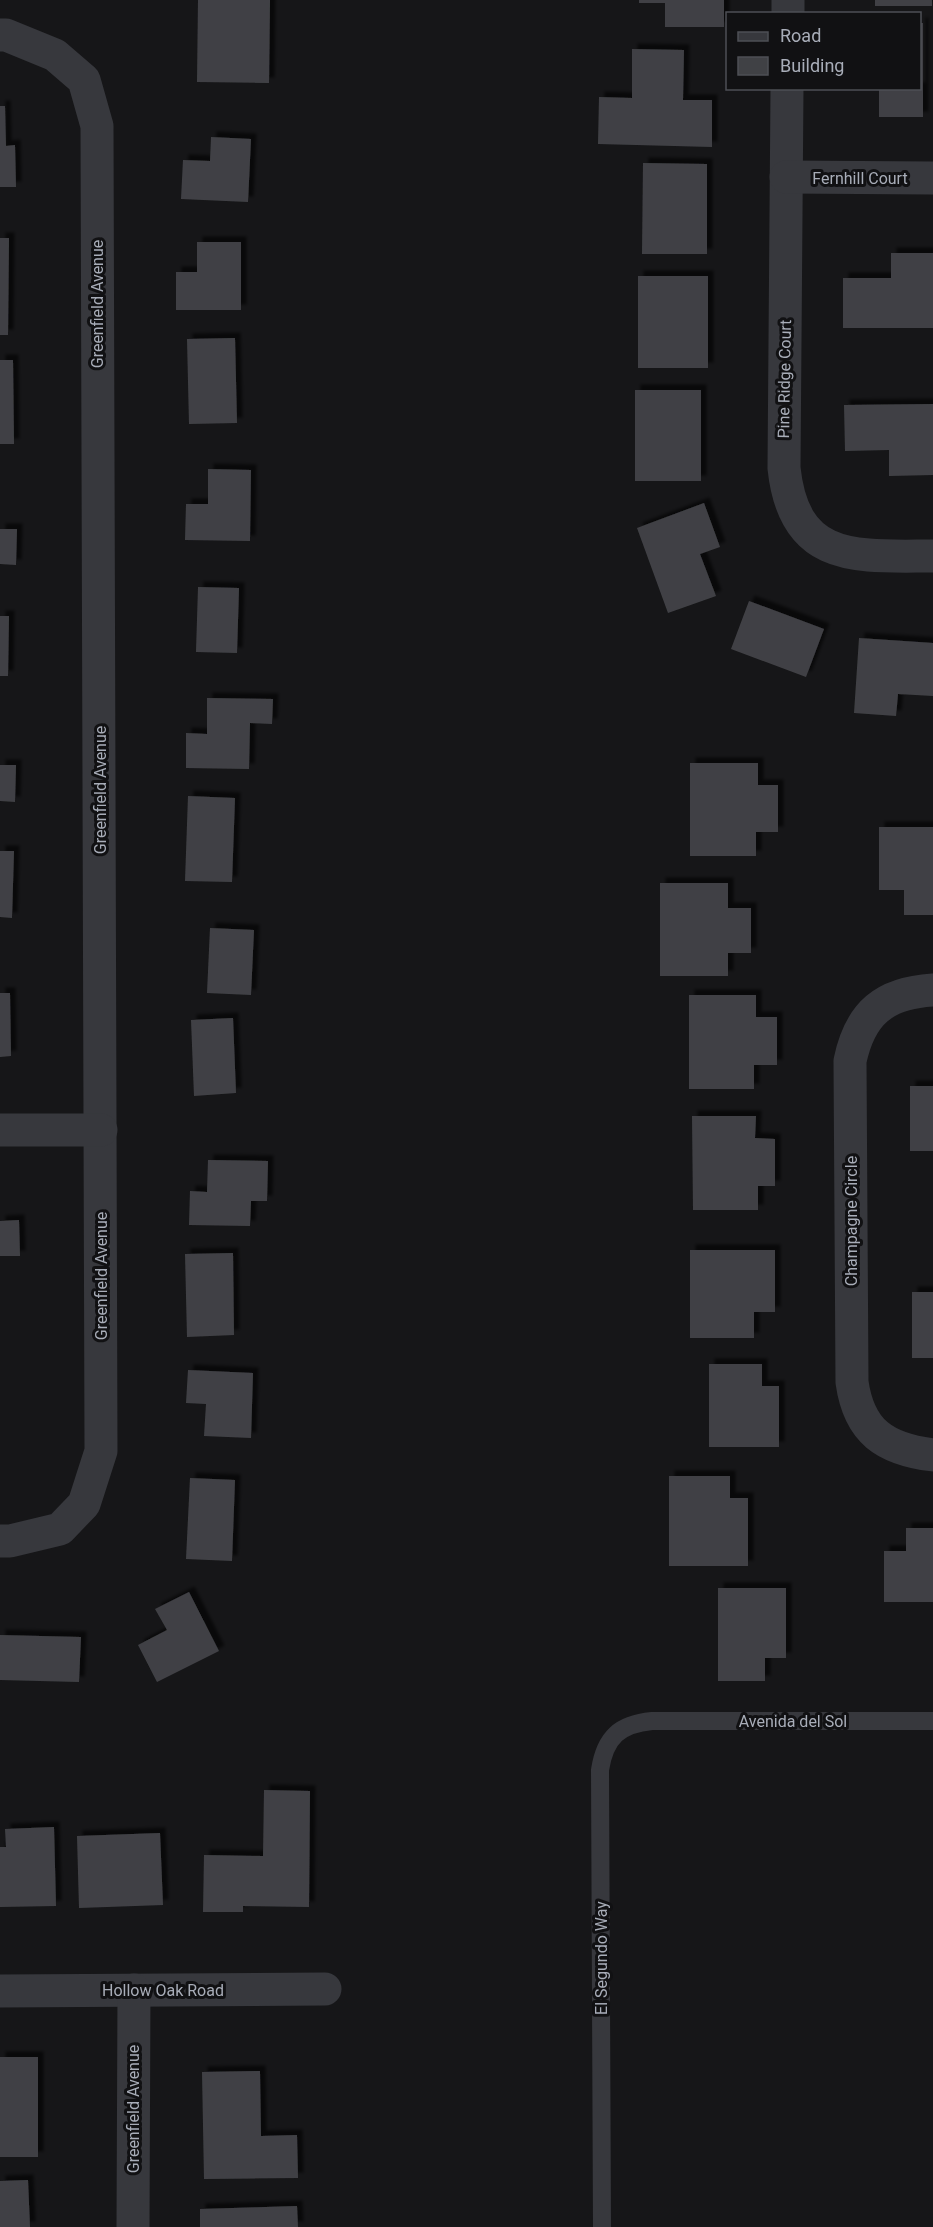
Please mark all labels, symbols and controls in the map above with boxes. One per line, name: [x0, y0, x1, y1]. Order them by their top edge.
legend: [726, 12, 921, 90]
text: Road: [780, 25, 821, 46]
text: Building: [780, 55, 844, 76]
street label: Fernhill Court: [812, 169, 908, 188]
street label: Greenfield Avenue: [88, 240, 107, 368]
street label: Pine Ridge Court: [774, 319, 795, 439]
street label: Greenfield Avenue: [91, 726, 110, 854]
street label: Champagne Circle: [842, 1156, 861, 1286]
street label: Greenfield Avenue: [92, 1212, 111, 1340]
street label: Avenida del Sol: [739, 1712, 847, 1731]
street label: El Segundo Way: [592, 1901, 611, 2015]
street label: Hollow Oak Road: [102, 1981, 224, 2000]
street label: Greenfield Avenue: [124, 2045, 143, 2173]

